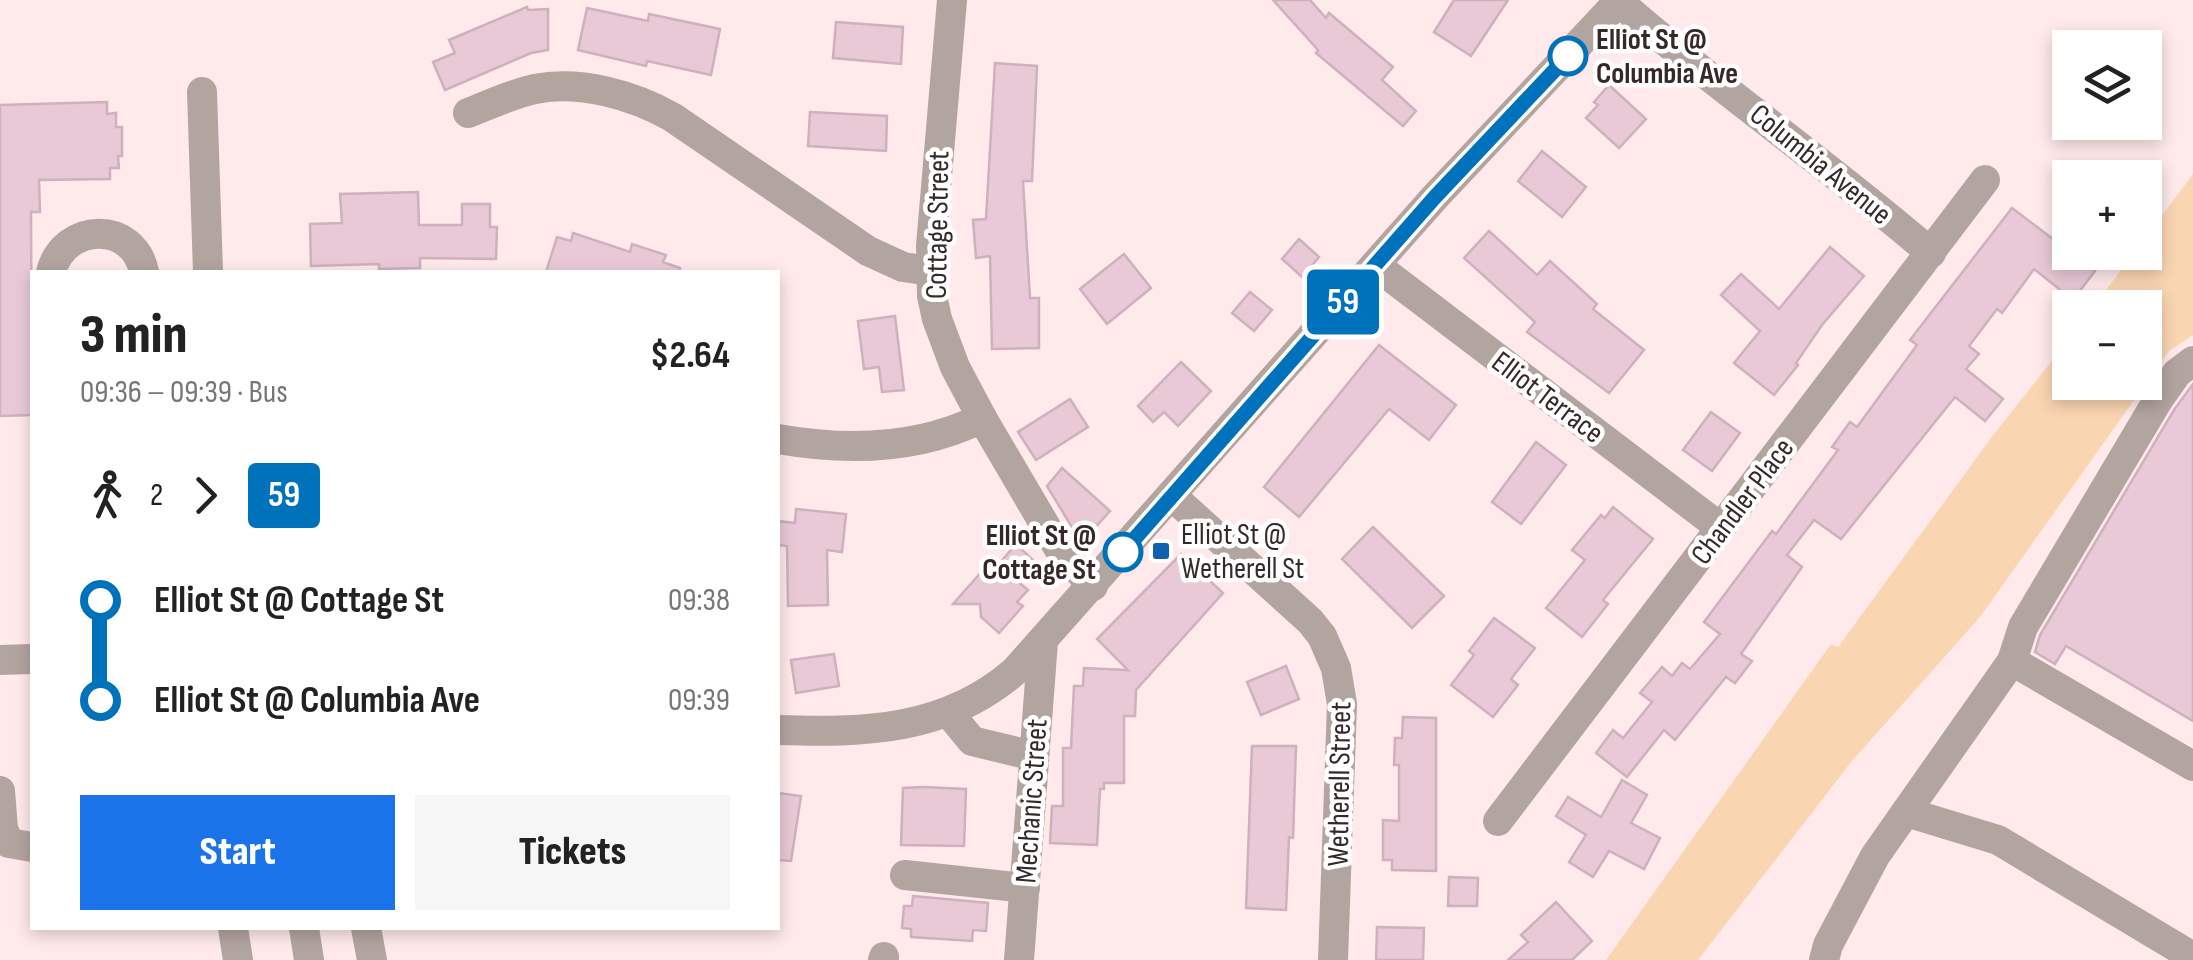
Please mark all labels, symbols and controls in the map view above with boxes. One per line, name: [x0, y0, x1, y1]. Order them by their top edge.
place label: Elliot St @ Columbia Ave: [1596, 22, 1738, 92]
map controls: [2052, 30, 2162, 400]
button: layers: [2052, 30, 2162, 140]
marker: Elliot St @ Columbia Ave: [1549, 37, 1587, 75]
street label: Columbia Avenue: [1742, 97, 1898, 233]
street label: Cottage Street: [919, 151, 957, 300]
button: +: [2052, 160, 2162, 270]
line badge: 59: [1298, 270, 1388, 334]
text: 59: [1327, 281, 1359, 324]
button: −: [2052, 290, 2162, 400]
text: 3 min: [80, 302, 187, 369]
text: $2.64: [650, 333, 730, 378]
street label: Elliot Terrace: [1484, 344, 1610, 451]
text: 09:36 – 09:39 · Bus: [80, 373, 288, 412]
street label: Chandler Place: [1684, 431, 1802, 572]
icon: walk: [80, 468, 135, 523]
icon: forward: [178, 468, 233, 523]
text: 59: [268, 474, 300, 517]
text: 2: [150, 476, 163, 515]
place label: Elliot St @ Wetherell St: [1181, 517, 1304, 587]
place label: Elliot St @ Cottage St: [982, 518, 1096, 588]
marker: Elliot St @ Cottage St: [1104, 533, 1142, 571]
marker: Elliot St @ Wetherell St: [1150, 540, 1172, 562]
text: Elliot St @ Cottage St: [154, 578, 444, 623]
text: 09:38: [668, 581, 730, 620]
text: Elliot St @ Columbia Ave: [154, 678, 480, 723]
text: 09:39: [668, 681, 730, 720]
street label: Wetherell Street: [1321, 701, 1359, 867]
street label: Mechanic Street: [1008, 718, 1056, 885]
button: Start: [80, 795, 395, 910]
button: Tickets: [415, 795, 730, 910]

